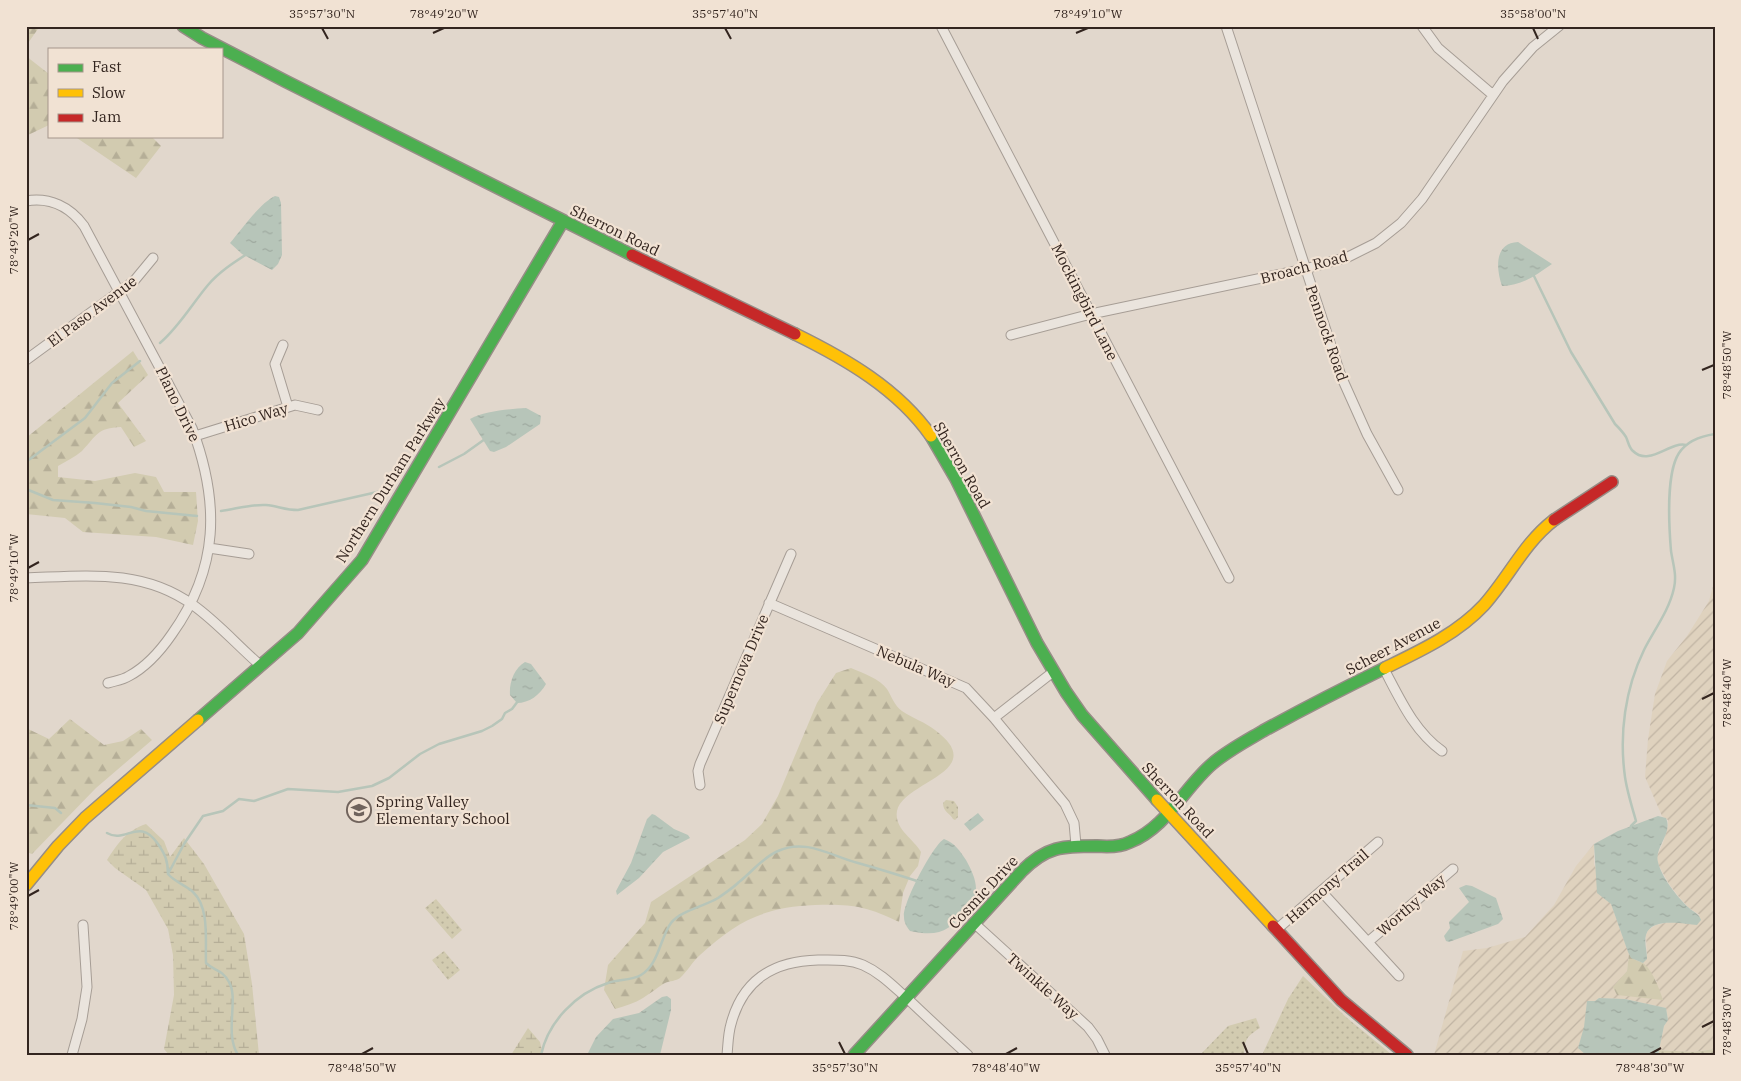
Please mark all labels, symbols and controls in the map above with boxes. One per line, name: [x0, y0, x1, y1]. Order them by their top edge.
text: 35°57'30"N: [289, 6, 355, 21]
text: 78°49'20"W: [410, 6, 479, 21]
text: 35°57'40"N: [692, 6, 758, 21]
text: 78°49'10"W: [1054, 6, 1123, 21]
text: 35°58'00"N: [1500, 6, 1566, 21]
legend: [48, 48, 222, 138]
text: Fast: [92, 57, 122, 76]
text: Slow: [92, 83, 126, 102]
text: Jam: [92, 107, 121, 126]
street label: Sherron Road: [567, 200, 663, 260]
text: 78°49'20"W: [6, 205, 21, 274]
street label: Mockingbird Lane: [1047, 241, 1123, 363]
street label: Broach Road: [1258, 246, 1350, 288]
street label: El Paso Avenue: [44, 271, 140, 351]
street label: Pennock Road: [1302, 282, 1352, 384]
text: 78°48'50"W: [1719, 330, 1734, 399]
street label: Plano Drive: [152, 363, 204, 445]
street label: Northern Durham Parkway: [331, 394, 449, 566]
street label: Hico Way: [222, 398, 290, 436]
street label: Sherron Road: [930, 418, 994, 512]
text: 78°49'10"W: [6, 533, 21, 602]
street label: Supernova Drive: [709, 611, 773, 727]
street label: Scheer Avenue: [1342, 613, 1444, 679]
street label: Nebula Way: [874, 641, 958, 691]
text: 78°48'40"W: [1719, 658, 1734, 727]
street label: Sherron Road: [1138, 758, 1218, 842]
place label: Spring Valley Elementary School: [376, 792, 510, 828]
school or university icon: Spring Valley Elementary School: [346, 797, 372, 823]
street label: Harmony Trail: [1282, 845, 1372, 927]
street label: Cosmic Drive: [944, 851, 1022, 933]
text: 78°49'00"W: [6, 861, 21, 930]
street label: Worthy Way: [1373, 870, 1449, 940]
street label: Twinkle Way: [1003, 949, 1083, 1023]
text: 78°48'30"W: [1719, 986, 1734, 1055]
text: 78°48'50"W: [328, 1060, 397, 1075]
text: 35°57'30"N: [812, 1060, 878, 1075]
text: 78°48'40"W: [972, 1060, 1041, 1075]
text: 35°57'40"N: [1215, 1060, 1281, 1075]
text: 78°48'30"W: [1616, 1060, 1685, 1075]

